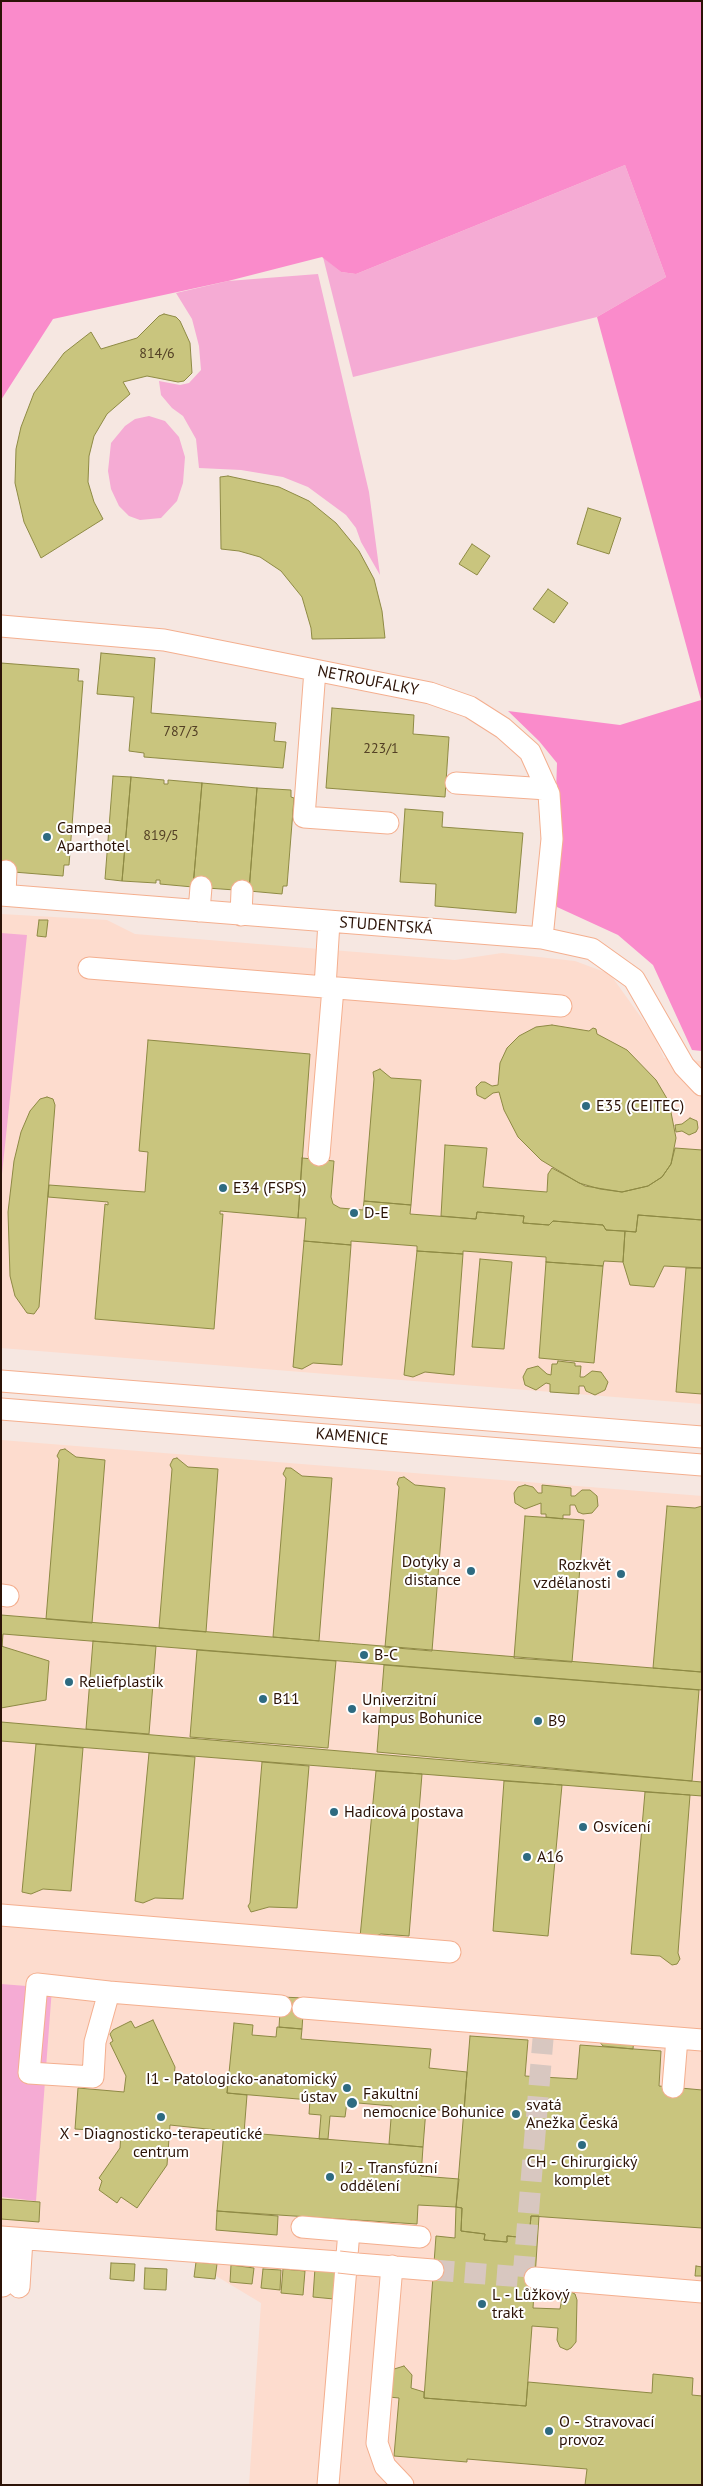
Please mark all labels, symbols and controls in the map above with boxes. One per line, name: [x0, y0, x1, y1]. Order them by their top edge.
house number: 814/6: [139, 346, 175, 362]
street label: NETROUFALKY: [316, 662, 420, 700]
house number: 787/3: [163, 724, 199, 740]
house number: 223/1: [363, 741, 399, 757]
place label: Campea Aparthotel: [57, 818, 130, 856]
house number: 819/5: [143, 828, 179, 844]
marker: Campea Aparthotel: [41, 831, 53, 843]
street label: STUDENTSKÁ: [339, 913, 433, 939]
place label: E35 (CEITEC): [596, 1096, 684, 1116]
marker: E35 (CEITEC): [580, 1100, 592, 1112]
place label: E34 (FSPS): [233, 1178, 306, 1198]
marker: E34 (FSPS): [217, 1182, 229, 1194]
place label: D-E: [364, 1203, 389, 1223]
marker: D-E: [348, 1207, 360, 1219]
street label: KAMENICE: [315, 1424, 389, 1450]
place label: Dotyky a distance: [402, 1552, 461, 1590]
place label: Rozkvět vzdělanosti: [533, 1555, 611, 1593]
marker: Dotyky a distance: [465, 1565, 477, 1577]
marker: Rozkvět vzdělanosti: [615, 1568, 627, 1580]
place label: B-C: [374, 1645, 398, 1665]
marker: B-C: [358, 1649, 370, 1661]
place label: Reliefplastik: [79, 1672, 163, 1692]
marker: Reliefplastik: [63, 1676, 75, 1688]
place label: B11: [273, 1689, 300, 1709]
place label: Univerzitní kampus Bohunice: [362, 1690, 482, 1728]
marker: B11: [257, 1693, 269, 1705]
marker: Univerzitní kampus Bohunice: [346, 1703, 358, 1715]
place label: B9: [548, 1711, 566, 1731]
marker: B9: [532, 1715, 544, 1727]
place label: Hadicová postava: [344, 1802, 464, 1822]
marker: Hadicová postava: [328, 1806, 340, 1818]
place label: Osvícení: [593, 1817, 651, 1837]
marker: Osvícení: [577, 1821, 589, 1833]
place label: A16: [537, 1847, 564, 1867]
marker: A16: [521, 1851, 533, 1863]
place label: I1 - Patologicko-anatomický ústav: [146, 2069, 337, 2107]
marker: I1 - Patologicko-anatomický ústav: [341, 2082, 353, 2094]
place label: Fakultní nemocnice Bohunice: [363, 2084, 504, 2122]
place label: svatá Anežka Česká: [526, 2095, 618, 2133]
marker: Fakultní nemocnice Bohunice: [345, 2096, 359, 2110]
marker: svatá Anežka Česká: [510, 2108, 522, 2120]
marker: X - Diagnosticko-terapeutické centrum: [155, 2111, 167, 2123]
place label: X - Diagnosticko-terapeutické centrum: [60, 2124, 262, 2162]
marker: CH - Chirurgický komplet: [576, 2139, 588, 2151]
place label: CH - Chirurgický komplet: [527, 2152, 637, 2190]
place label: I2 - Transfúzní oddělení: [340, 2158, 438, 2196]
marker: I2 - Transfúzní oddělení: [324, 2171, 336, 2183]
place label: L - Lůžkový trakt: [492, 2285, 570, 2323]
marker: L - Lůžkový trakt: [476, 2298, 488, 2310]
place label: O - Stravovací provoz: [559, 2412, 655, 2450]
marker: O - Stravovací provoz: [543, 2425, 555, 2437]

